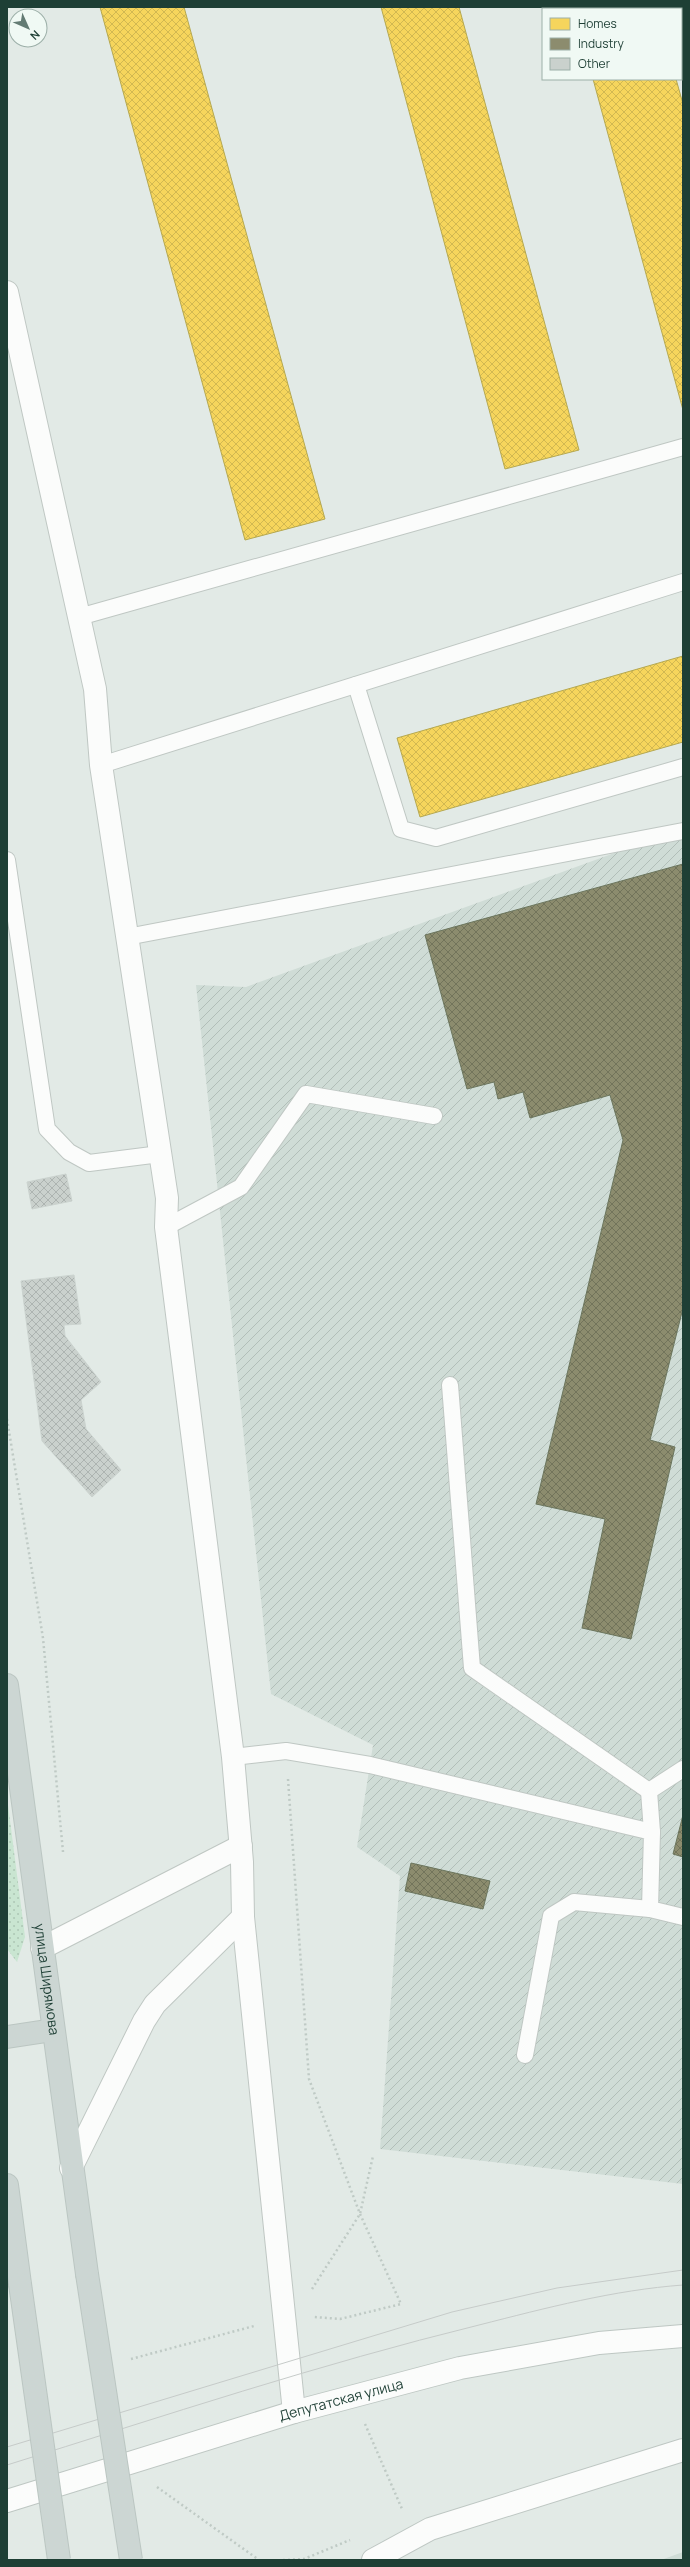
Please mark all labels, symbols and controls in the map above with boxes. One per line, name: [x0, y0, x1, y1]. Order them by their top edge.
north arrow: [8, 8, 48, 48]
legend: [542, 8, 682, 80]
text: Homes: [578, 15, 617, 32]
text: N: [27, 27, 44, 44]
text: Industry: [578, 35, 624, 52]
text: Other: [578, 55, 611, 72]
street label: улица Ширямова: [30, 1922, 64, 2036]
street label: Депутатская улица: [276, 2373, 405, 2425]

